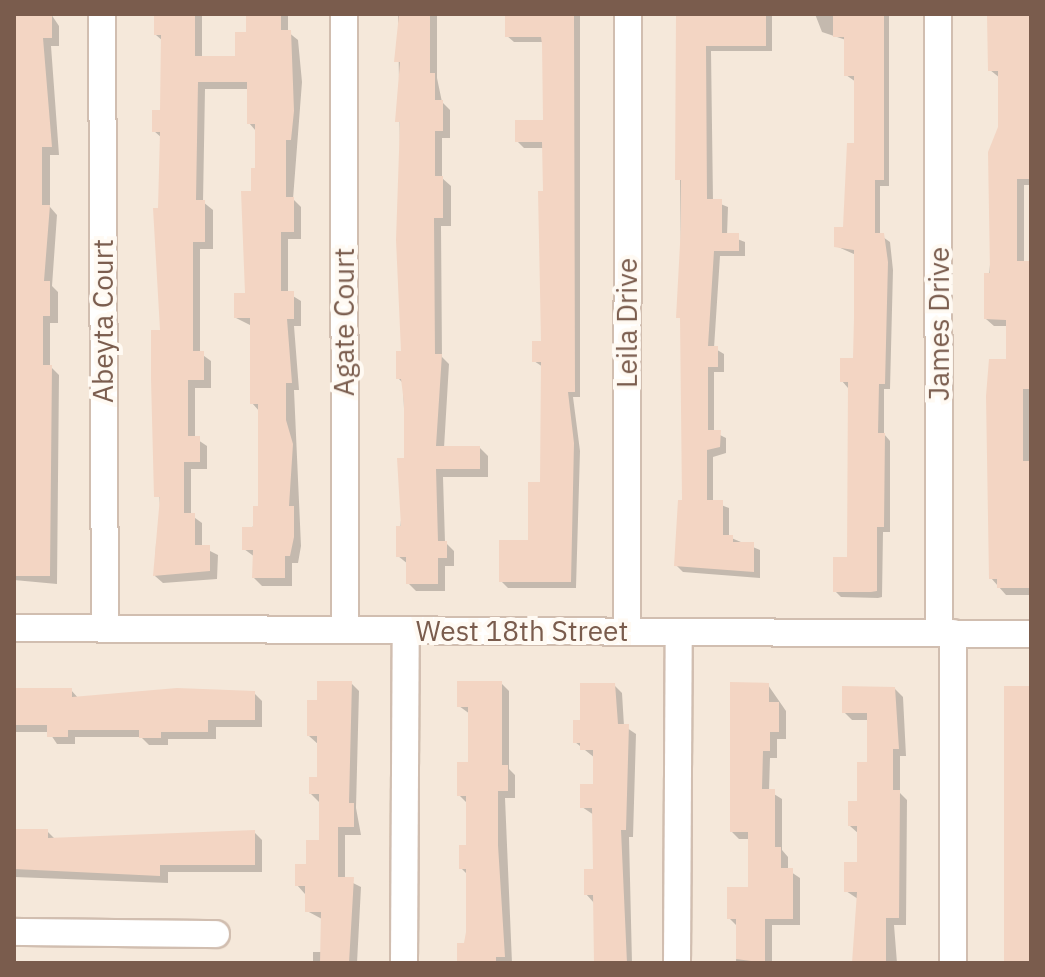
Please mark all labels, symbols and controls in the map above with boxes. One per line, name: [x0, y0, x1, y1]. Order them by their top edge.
street label: Abeyta Court: [86, 239, 120, 403]
street label: James Drive: [922, 247, 956, 401]
street label: Agate Court: [327, 248, 361, 396]
street label: Leila Drive: [610, 258, 644, 388]
street label: West 18th Street: [416, 614, 628, 648]

